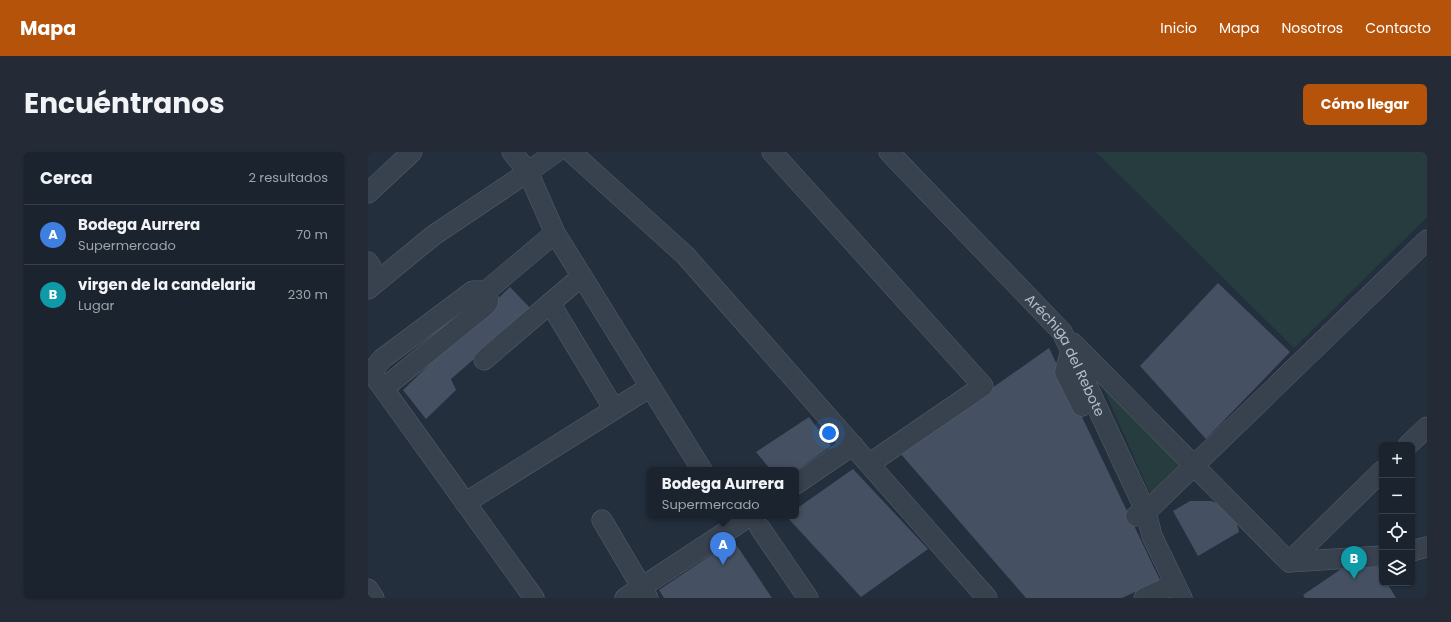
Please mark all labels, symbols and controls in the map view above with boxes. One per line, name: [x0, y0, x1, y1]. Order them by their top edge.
text: Mapa: [20, 15, 76, 42]
text: Inicio: [1160, 18, 1197, 38]
text: Mapa: [1219, 18, 1260, 38]
text: Nosotros: [1282, 18, 1343, 38]
text: Contacto: [1365, 18, 1431, 38]
text: Encuéntranos: [24, 84, 225, 123]
button: Cómo llegar: [1303, 84, 1427, 125]
text: Cerca: [40, 166, 93, 190]
text: 2 resultados: [248, 168, 328, 187]
text: Bodega Aurrera: [78, 214, 200, 235]
text: A: [48, 225, 58, 244]
text: 70 m: [296, 225, 328, 244]
text: Supermercado: [78, 236, 176, 255]
text: virgen de la candelaria: [78, 274, 256, 295]
text: B: [49, 285, 57, 304]
text: 230 m: [288, 285, 328, 304]
street label: Aréchiga del Rebote: [1020, 289, 1110, 420]
text: Lugar: [78, 296, 114, 315]
your location: [819, 423, 839, 443]
map controls: [1379, 442, 1415, 586]
button: +: [1379, 442, 1415, 478]
popup: [647, 467, 799, 519]
text: Bodega Aurrera: [662, 473, 784, 494]
button: −: [1379, 478, 1415, 514]
text: Supermercado: [662, 495, 760, 514]
button: locate: [1379, 514, 1415, 550]
pin: A: [710, 532, 736, 565]
pin: B: [1341, 546, 1367, 579]
button: layers: [1379, 550, 1415, 586]

